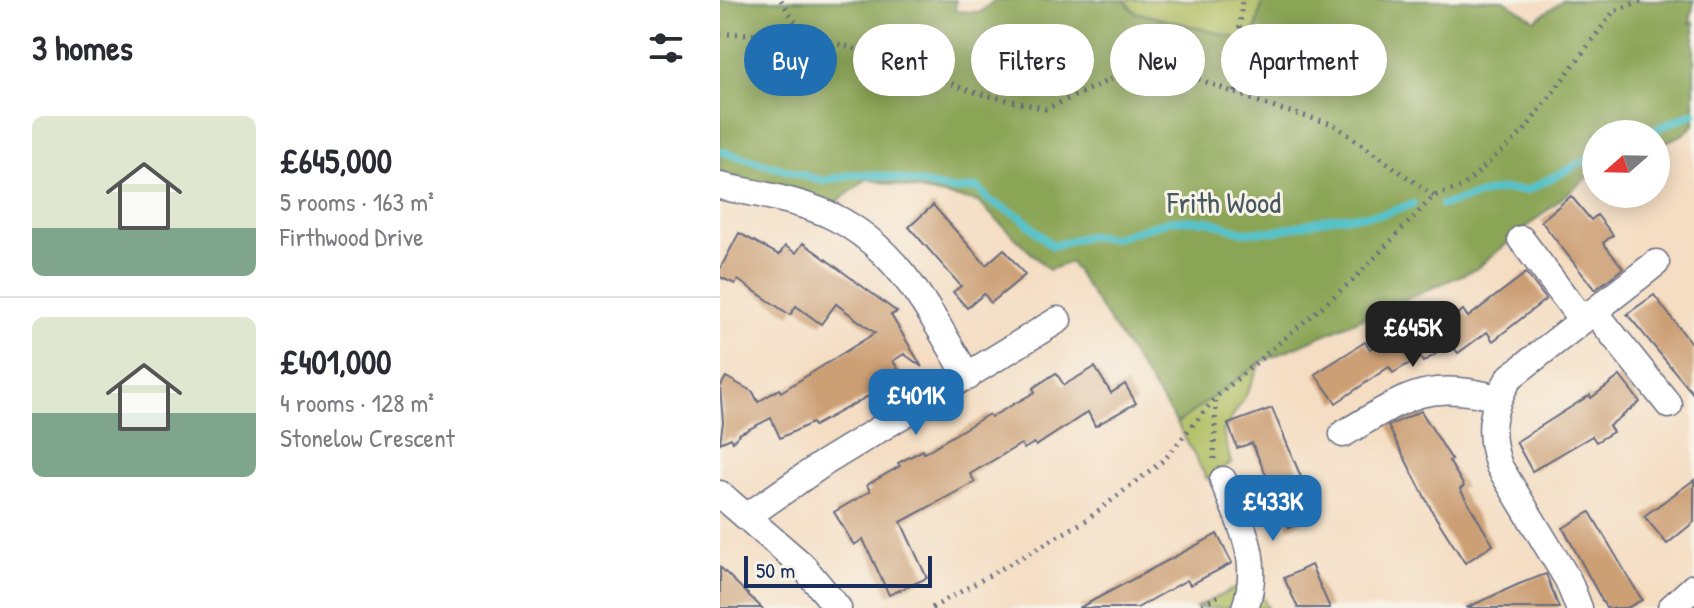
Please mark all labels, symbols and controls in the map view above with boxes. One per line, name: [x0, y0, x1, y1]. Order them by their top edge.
chip: Buy: [744, 24, 837, 96]
chip: Rent: [853, 24, 955, 96]
chip: Filters: [971, 24, 1094, 96]
chip: New: [1110, 24, 1205, 96]
chip: Apartment: [1221, 24, 1387, 96]
text: 3 homes: [32, 25, 133, 71]
icon: filters: [644, 26, 688, 70]
north arrow: [1582, 120, 1670, 208]
map controls: [1582, 120, 1670, 208]
text: £645,000: [280, 138, 392, 184]
icon: home: [96, 148, 192, 244]
park label: Frith Wood: [1166, 182, 1281, 222]
text: 5 rooms · 163 m²: [280, 184, 434, 219]
text: Firthwood Drive: [280, 219, 424, 254]
pin: £645K: [1357, 301, 1469, 369]
text: £645K: [1383, 309, 1443, 344]
text: £401,000: [280, 339, 392, 385]
icon: home: [96, 349, 192, 445]
pin: £401K: [860, 369, 972, 437]
text: £401K: [887, 377, 945, 412]
text: 4 rooms · 128 m²: [280, 385, 434, 420]
text: Stonelow Crescent: [280, 420, 455, 455]
pin: £433K: [1217, 475, 1329, 543]
text: £433K: [1243, 483, 1303, 518]
scale bar: [744, 552, 932, 588]
text: 50 m: [756, 555, 795, 585]

